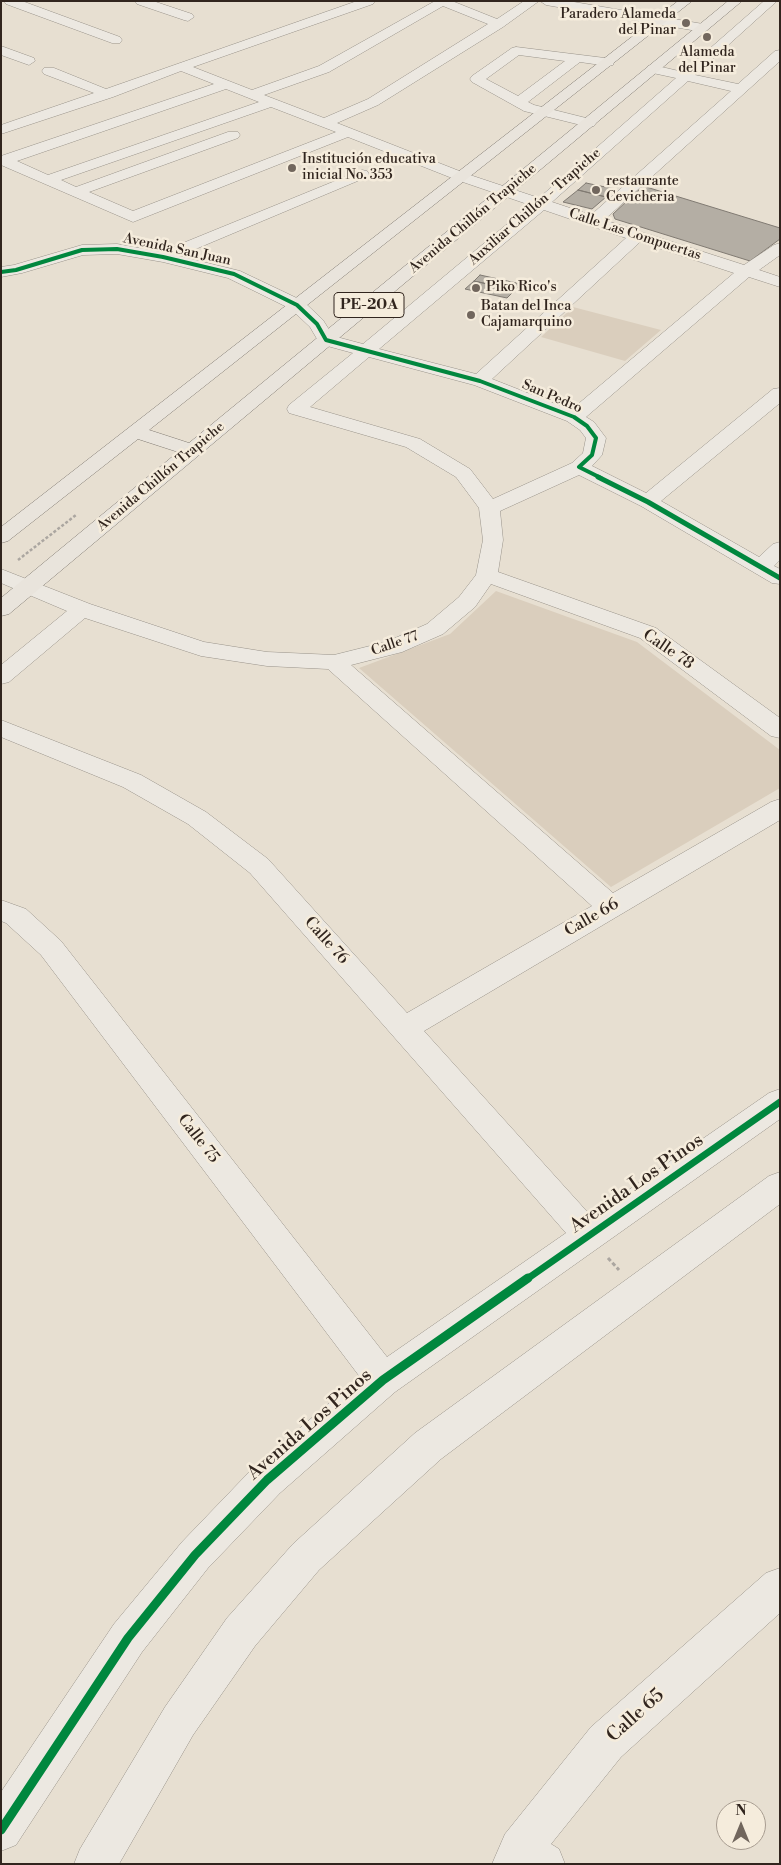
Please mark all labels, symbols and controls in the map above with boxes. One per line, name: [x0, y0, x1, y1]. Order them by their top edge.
place label: Paradero Alameda del Pinar: [560, 7, 676, 40]
marker: Paradero Alameda del Pinar: [680, 17, 692, 29]
marker: Alameda del Pinar: [701, 31, 713, 43]
place label: Alameda del Pinar: [678, 45, 736, 78]
street label: Auxiliar Chillón - Trapiche: [465, 145, 605, 269]
place label: Institución educativa inicial No. 353: [302, 152, 436, 184]
street label: Avenida Chillón Trapiche: [406, 161, 540, 277]
marker: Institución educativa inicial No. 353: [286, 162, 298, 174]
place label: restaurante Cevicheria: [606, 174, 679, 206]
marker: restaurante Cevicheria: [590, 184, 602, 196]
street label: Calle Las Compuertas: [567, 206, 703, 264]
street label: Avenida San Juan: [122, 230, 232, 270]
place label: Piko Rico's: [486, 280, 557, 296]
marker: Piko Rico's: [470, 282, 482, 294]
road number: PE-20A: [334, 292, 404, 318]
place label: Batan del Inca Cajamarquino: [481, 299, 572, 332]
marker: Batan del Inca Cajamarquino: [465, 309, 477, 321]
street label: San Pedro: [519, 377, 585, 417]
street label: Avenida Chillón Trapiche: [94, 419, 228, 535]
street label: Calle 78: [639, 626, 697, 674]
street label: Calle 77: [369, 628, 421, 660]
street label: Calle 66: [562, 895, 622, 941]
street label: Calle 76: [300, 913, 352, 969]
street label: Calle 75: [173, 1111, 223, 1167]
street label: Avenida Los Pinos: [566, 1129, 708, 1239]
street label: Avenida Los Pinos: [243, 1365, 377, 1485]
street label: Calle 65: [603, 1684, 669, 1748]
north arrow: [716, 1800, 766, 1850]
text: N: [735, 1802, 747, 1820]

